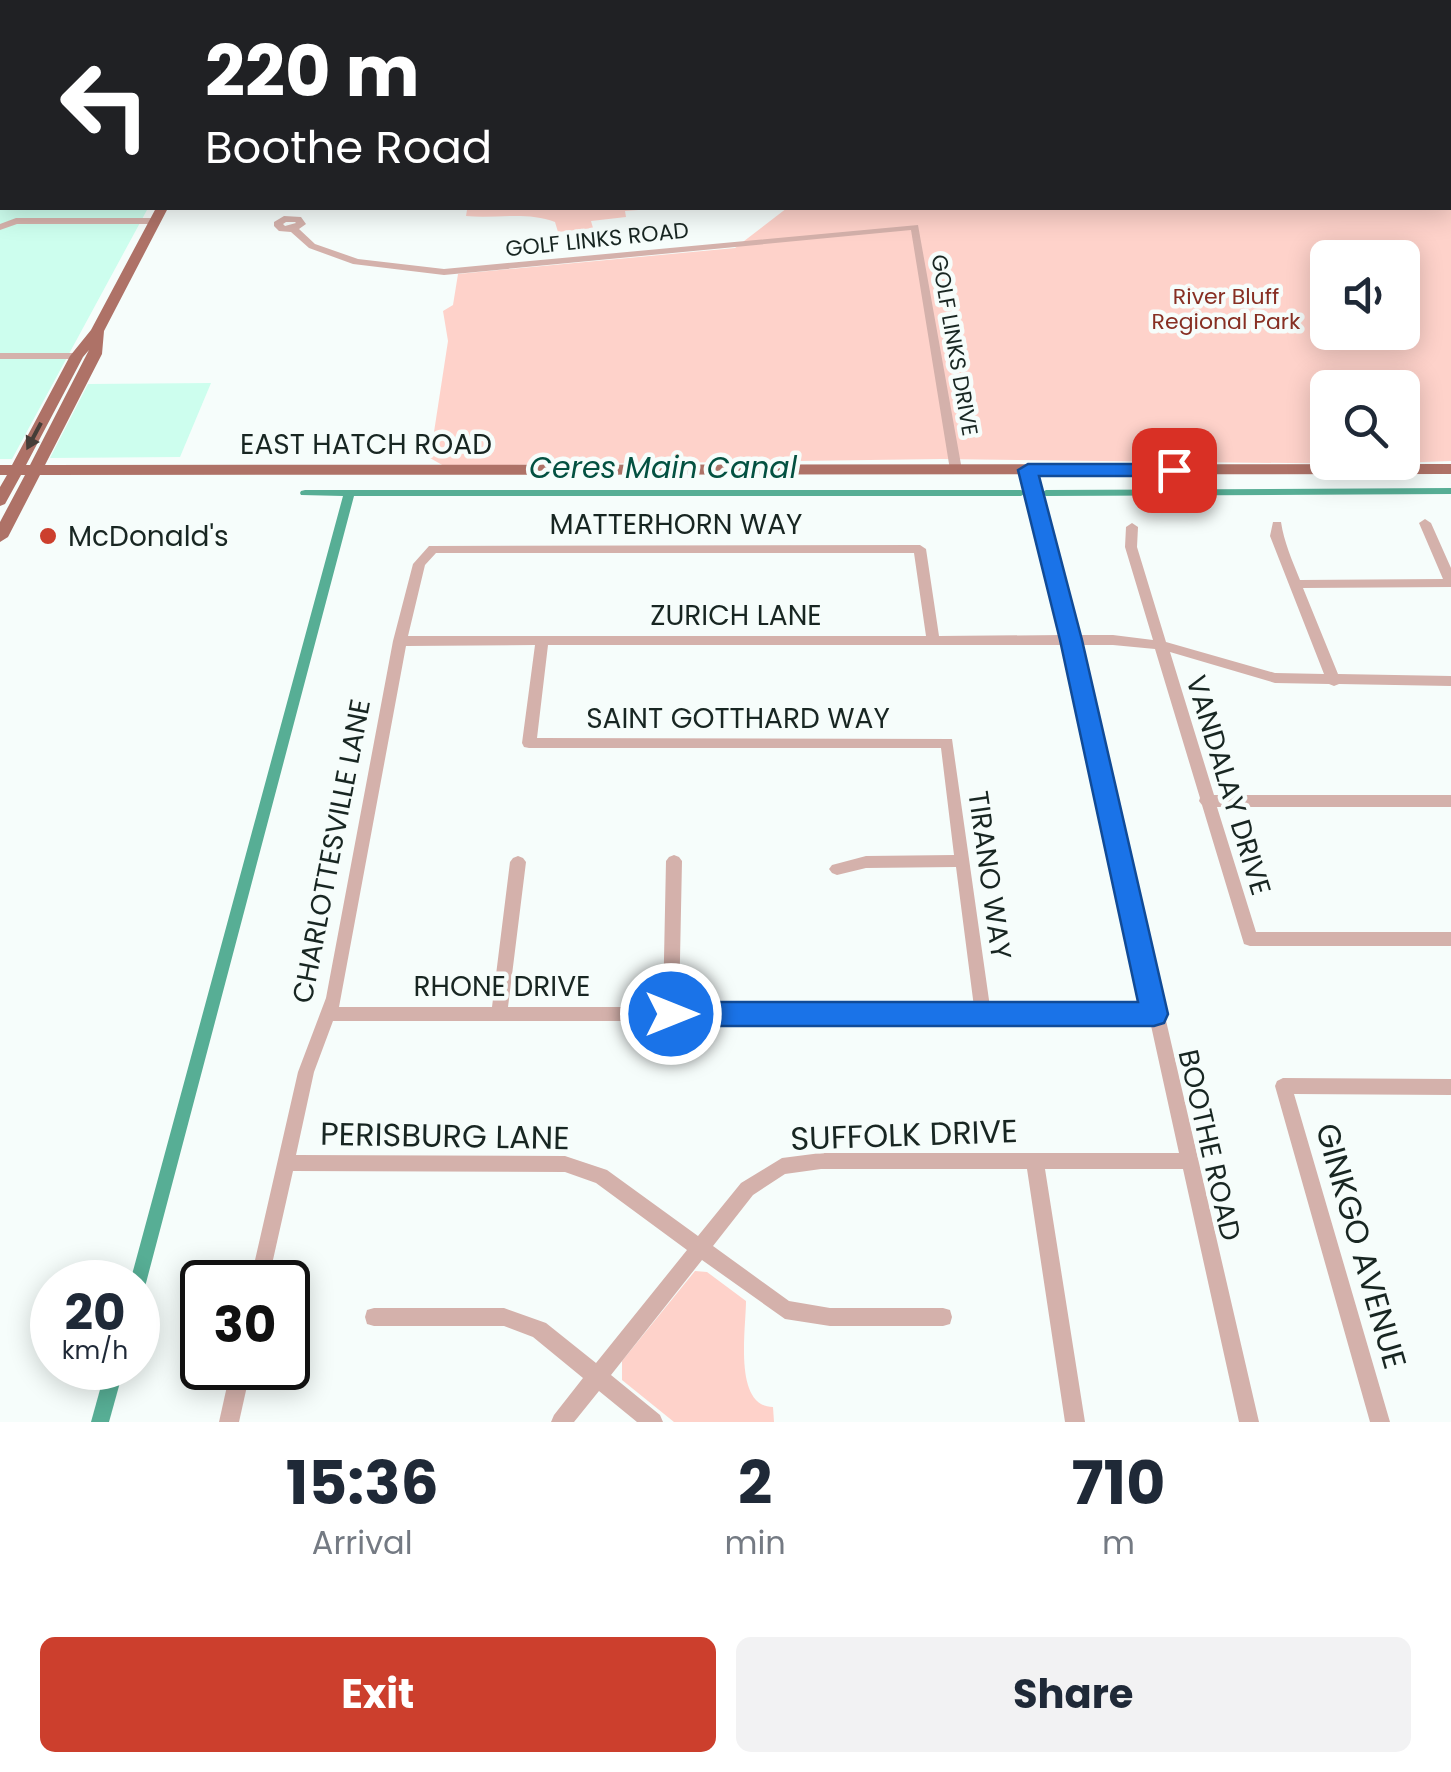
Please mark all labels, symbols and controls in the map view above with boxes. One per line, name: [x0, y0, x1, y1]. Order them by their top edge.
text: 220 m: [205, 22, 420, 121]
icon: left: [40, 40, 170, 170]
text: Boothe Road: [205, 116, 492, 179]
street label: GOLF LINKS ROAD: [504, 214, 690, 265]
map controls: [1310, 240, 1420, 480]
button: sound: [1310, 240, 1420, 350]
street label: GOLF LINKS DRIVE: [923, 252, 986, 438]
park label: River Bluff Regional Park: [1152, 281, 1301, 337]
button: search: [1310, 370, 1420, 480]
one-way arrow: [26, 422, 43, 451]
street label: EAST HATCH ROAD: [240, 425, 492, 464]
pin: [1132, 428, 1217, 513]
icon: arrive: [1147, 443, 1202, 498]
water label: Ceres Main Canal: [529, 446, 798, 489]
street label: MATTERHORN WAY: [550, 505, 802, 544]
place label: McDonald's: [68, 517, 229, 556]
marker: McDonald's: [37, 525, 59, 547]
street label: ZURICH LANE: [650, 596, 822, 635]
street label: VANDALAY DRIVE: [1177, 670, 1280, 900]
street label: CHARLOTTESVILLE LANE: [283, 696, 380, 1006]
street label: SAINT GOTTHARD WAY: [586, 699, 890, 738]
street label: TIRANO WAY: [958, 788, 1021, 962]
position arrow: [619, 962, 723, 1066]
street label: RHONE DRIVE: [414, 967, 590, 1006]
street label: BOOTHE ROAD: [1169, 1046, 1250, 1245]
street label: SUFFOLK DRIVE: [790, 1108, 1018, 1161]
street label: PERISBURG LANE: [320, 1111, 570, 1160]
street label: GINKGO AVENUE: [1305, 1118, 1418, 1374]
speed limit sign: 30: [180, 1260, 310, 1390]
text: 20: [64, 1277, 126, 1348]
text: km/h: [62, 1333, 128, 1368]
text: 15:36: [286, 1441, 439, 1525]
text: 2: [738, 1441, 772, 1525]
text: 710: [1072, 1441, 1165, 1525]
text: Arrival: [312, 1520, 413, 1565]
text: min: [725, 1520, 786, 1565]
text: m: [1102, 1520, 1135, 1565]
button: Exit: [40, 1637, 716, 1752]
button: Share: [736, 1637, 1411, 1752]

